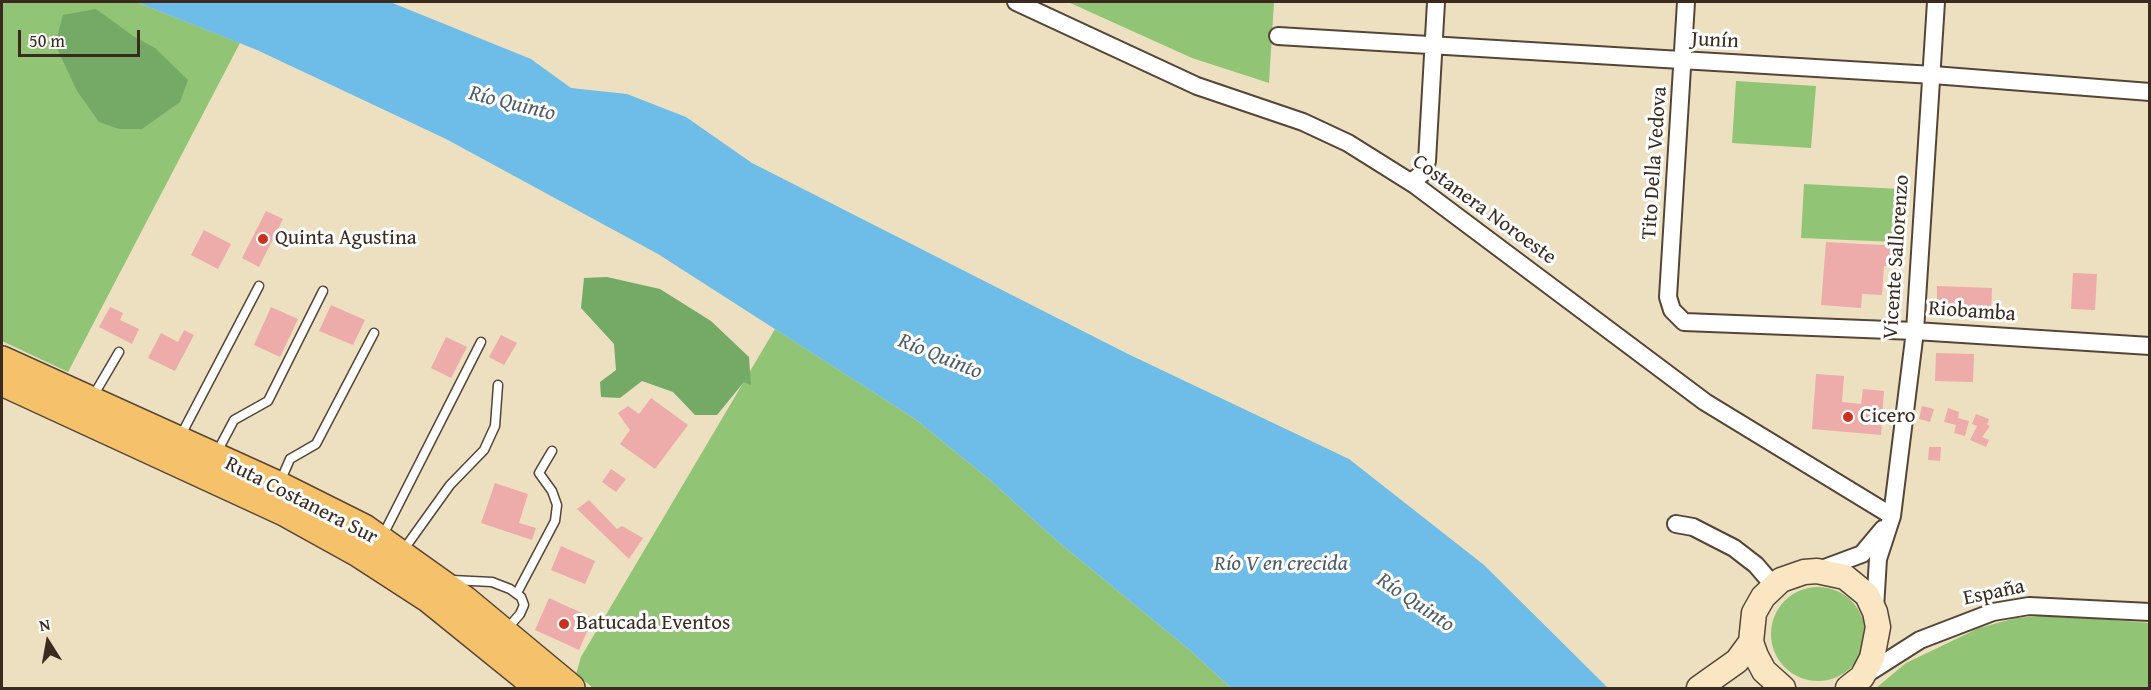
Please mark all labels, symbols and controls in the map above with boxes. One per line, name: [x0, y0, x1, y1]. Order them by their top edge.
scale bar: [21, 18, 142, 56]
text: 50 m: [29, 27, 65, 54]
street label: Junín: [1691, 27, 1739, 55]
water label: Río Quinto: [466, 81, 558, 127]
street label: Tito Della Vedova: [1637, 86, 1673, 240]
street label: Costanera Noroeste: [1407, 149, 1561, 271]
street label: Vicente Sallorenzo: [1879, 174, 1915, 340]
place label: Quinta Agustina: [275, 226, 417, 252]
marker: Quinta Agustina: [256, 232, 270, 246]
street label: Riobamba: [1928, 296, 2016, 328]
water label: Río Quinto: [894, 328, 986, 386]
place label: Cicero: [1860, 404, 1916, 430]
marker: Cicero: [1841, 410, 1855, 424]
street label: Ruta Costanera Sur: [220, 452, 382, 550]
water label: Río V en crecida: [1214, 551, 1348, 577]
water label: Río Quinto: [1371, 567, 1459, 639]
street label: España: [1961, 574, 2027, 612]
place label: Batucada Eventos: [576, 611, 730, 637]
north arrow: [18, 612, 78, 672]
text: N: [37, 612, 52, 637]
marker: Batucada Eventos: [557, 617, 571, 631]

